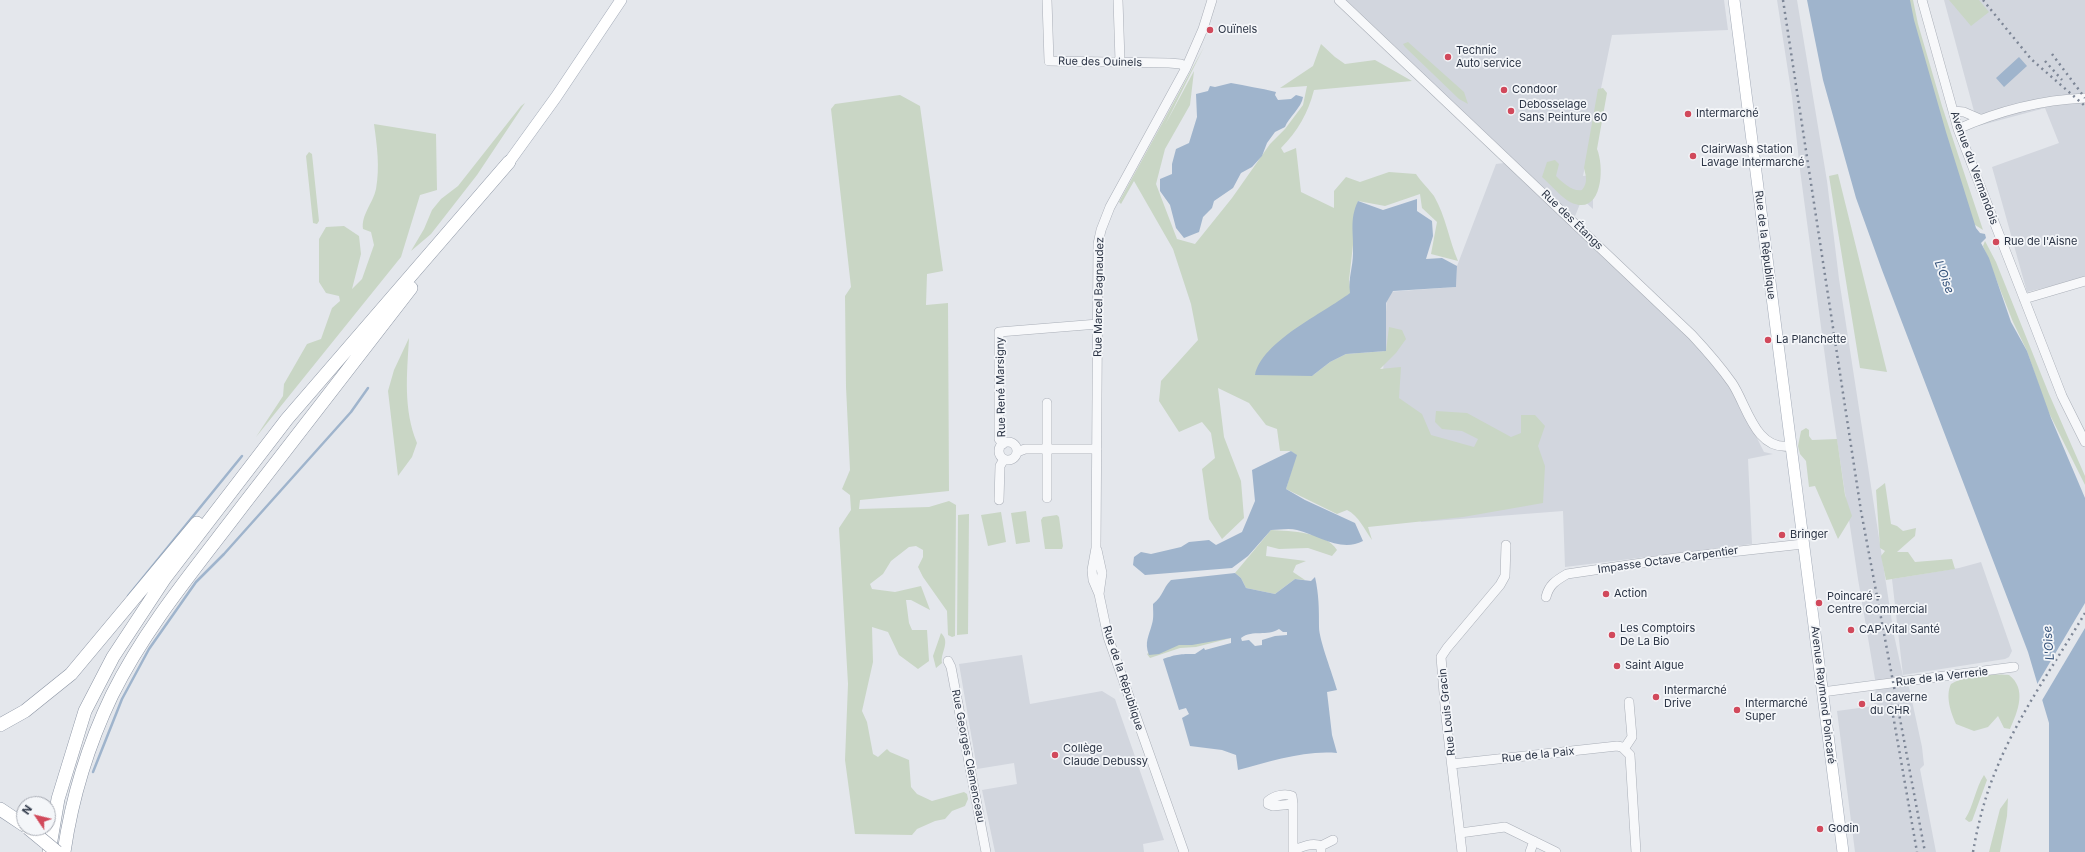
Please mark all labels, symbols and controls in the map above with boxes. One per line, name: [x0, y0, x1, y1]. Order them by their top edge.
place label: Ouïnels: [1218, 23, 1257, 37]
marker: Ouïnels: [1205, 25, 1215, 35]
place label: Technic Auto service: [1456, 44, 1521, 70]
marker: Technic Auto service: [1443, 52, 1453, 62]
street label: Rue des Ouinels: [1058, 55, 1142, 69]
place label: Condoor: [1512, 83, 1557, 97]
marker: Condoor: [1499, 85, 1509, 95]
place label: Debosselage Sans Peinture 60: [1519, 98, 1608, 124]
marker: Debosselage Sans Peinture 60: [1506, 106, 1516, 116]
place label: Intermarché: [1696, 107, 1759, 121]
marker: Intermarché: [1683, 109, 1693, 119]
street label: Avenue du Vermandois: [1947, 109, 2001, 227]
place label: ClairWash Station Lavage Intermarché: [1701, 143, 1804, 169]
marker: ClairWash Station Lavage Intermarché: [1688, 151, 1698, 161]
street label: Rue des Étangs: [1538, 187, 1606, 253]
street label: Rue de la République: [1752, 190, 1778, 300]
place label: Rue de l'Aisne: [2004, 235, 2077, 249]
street label: Rue Marcel Bagnaudez: [1091, 237, 1107, 357]
marker: Rue de l'Aisne: [1991, 237, 2001, 247]
water label: L'Oise: [1931, 258, 1957, 296]
place label: La Planchette: [1776, 333, 1846, 347]
marker: La Planchette: [1763, 335, 1773, 345]
street label: Rue René Marsigny: [994, 337, 1008, 437]
place label: Bringer: [1790, 528, 1828, 542]
marker: Bringer: [1777, 530, 1787, 540]
street label: Impasse Octave Carpentier: [1597, 544, 1739, 576]
place label: Action: [1614, 587, 1647, 601]
marker: Action: [1601, 589, 1611, 599]
place label: Poincaré - Centre Commercial: [1827, 590, 1927, 616]
marker: Poincaré - Centre Commercial: [1814, 598, 1824, 608]
place label: Les Comptoirs De La Bio: [1620, 622, 1695, 648]
place label: CAP Vital Santé: [1859, 623, 1940, 637]
street label: Rue de la République: [1100, 624, 1146, 732]
street label: Avenue Raymond Poincaré: [1808, 625, 1838, 765]
marker: CAP Vital Santé: [1846, 625, 1856, 635]
water label: L'Oise: [2040, 625, 2058, 661]
marker: Les Comptoirs De La Bio: [1607, 630, 1617, 640]
place label: Saint Algue: [1625, 659, 1684, 673]
marker: Saint Algue: [1612, 661, 1622, 671]
street label: Rue de la Verrerie: [1895, 665, 1989, 689]
street label: Rue Louis Gracin: [1436, 668, 1458, 756]
place label: Intermarché Drive: [1664, 684, 1727, 710]
street label: Rue Georges Clemenceau: [949, 688, 987, 824]
place label: La caverne du CHR: [1870, 691, 1928, 717]
marker: Intermarché Drive: [1651, 692, 1661, 702]
place label: Intermarché Super: [1745, 697, 1808, 723]
marker: La caverne du CHR: [1857, 699, 1867, 709]
marker: Intermarché Super: [1732, 705, 1742, 715]
place label: Collège Claude Debussy: [1063, 742, 1148, 768]
street label: Rue de la Paix: [1501, 745, 1575, 765]
marker: Collège Claude Debussy: [1050, 750, 1060, 760]
north arrow: [16, 796, 56, 836]
text: N: [19, 802, 35, 817]
place label: Godin: [1828, 822, 1859, 836]
marker: Godin: [1815, 824, 1825, 834]

